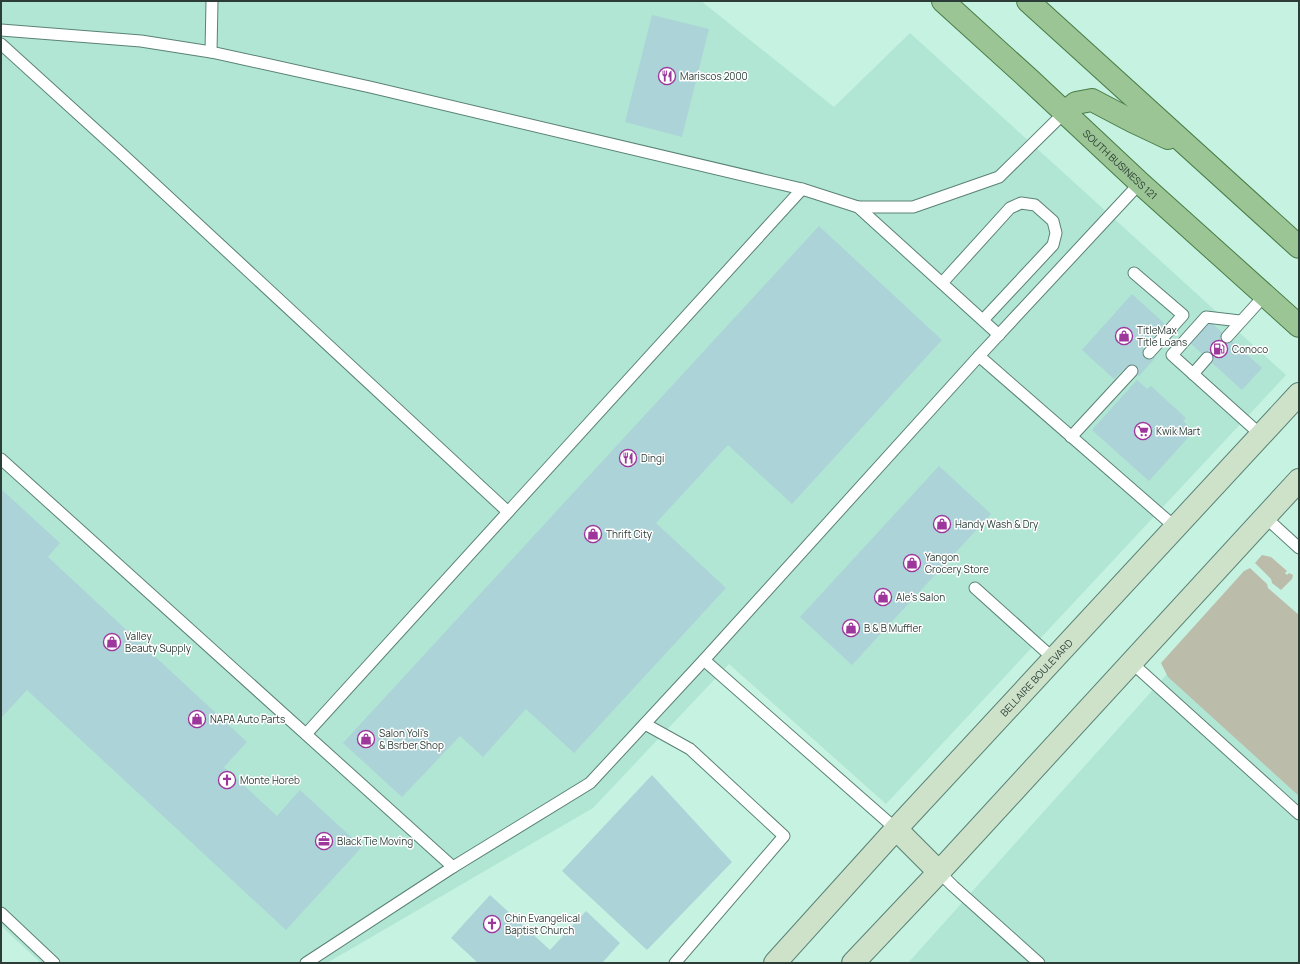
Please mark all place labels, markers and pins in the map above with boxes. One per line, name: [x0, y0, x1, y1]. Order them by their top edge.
restaurant icon: Mariscos 2000: [657, 66, 677, 86]
place label: Mariscos 2000: [680, 69, 748, 83]
place label: TitleMax Title Loans: [1137, 323, 1187, 349]
shop icon: TitleMax Title Loans: [1114, 326, 1134, 346]
fuel station icon: Conoco: [1209, 339, 1229, 359]
place label: Conoco: [1232, 342, 1268, 356]
supermarket icon: Kwik Mart: [1133, 421, 1153, 441]
place label: Kwik Mart: [1156, 424, 1200, 438]
restaurant icon: Dingi: [618, 448, 638, 468]
place label: Dingi: [641, 451, 664, 465]
shop icon: Handy Wash & Dry: [932, 514, 952, 534]
place label: Handy Wash & Dry: [955, 517, 1039, 531]
shop icon: Thrift City: [583, 524, 603, 544]
place label: Thrift City: [606, 527, 653, 541]
place label: Yangon Grocery Store: [925, 550, 989, 576]
shop icon: Yangon Grocery Store: [902, 553, 922, 573]
shop icon: Ale's Salon: [873, 587, 893, 607]
place label: Ale's Salon: [896, 590, 945, 604]
shop icon: B & B Muffler: [841, 618, 861, 638]
place label: B & B Muffler: [864, 621, 922, 635]
place label: Valley Beauty Supply: [125, 629, 192, 655]
shop icon: Valley Beauty Supply: [102, 632, 122, 652]
shop icon: NAPA Auto Parts: [187, 709, 207, 729]
place label: NAPA Auto Parts: [210, 712, 285, 726]
place label: Salon Yoli's & Bsrber Shop: [379, 726, 444, 752]
shop icon: Salon Yoli's & Bsrber Shop: [356, 729, 376, 749]
church icon: Monte Horeb: [217, 770, 237, 790]
place label: Monte Horeb: [240, 773, 300, 787]
office icon: Black Tie Moving: [314, 831, 334, 851]
place label: Black Tie Moving: [337, 834, 413, 848]
place label: Chin Evangelical Baptist Church: [505, 911, 580, 937]
church icon: Chin Evangelical Baptist Church: [482, 914, 502, 934]

